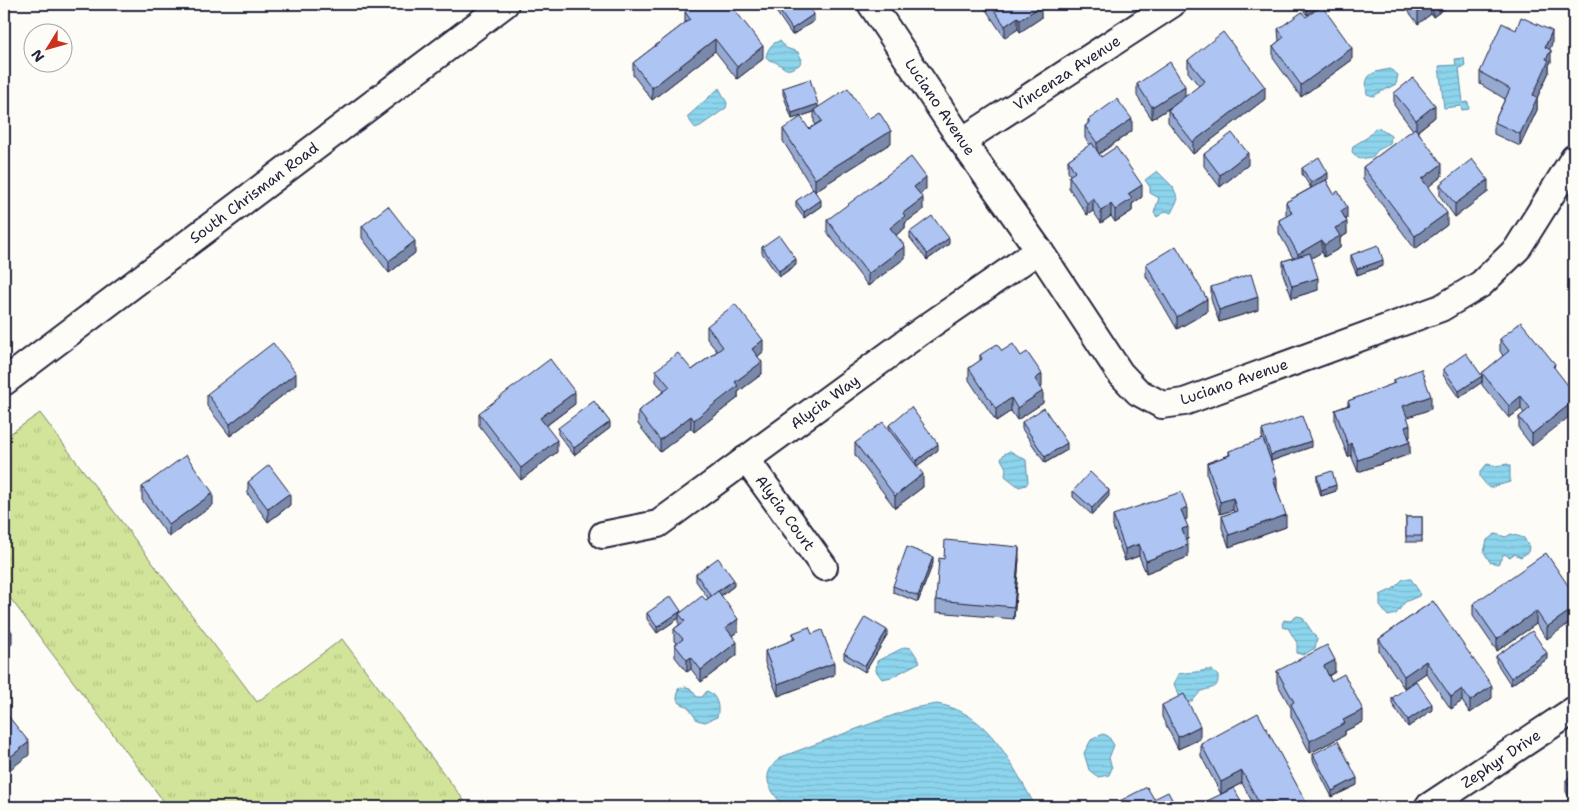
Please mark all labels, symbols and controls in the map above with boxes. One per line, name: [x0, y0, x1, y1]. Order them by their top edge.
north arrow: [22, 22, 72, 72]
street label: Vincenza Avenue: [1010, 31, 1124, 115]
text: N: [27, 46, 48, 66]
street label: Luciano Avenue: [900, 55, 980, 159]
street label: South Chrisman Road: [185, 138, 323, 248]
street label: Luciano Avenue: [1177, 354, 1291, 410]
street label: Alycia Way: [786, 370, 864, 434]
street label: Alycia Court: [751, 471, 819, 555]
street label: Zephyr Drive: [1457, 725, 1545, 793]

